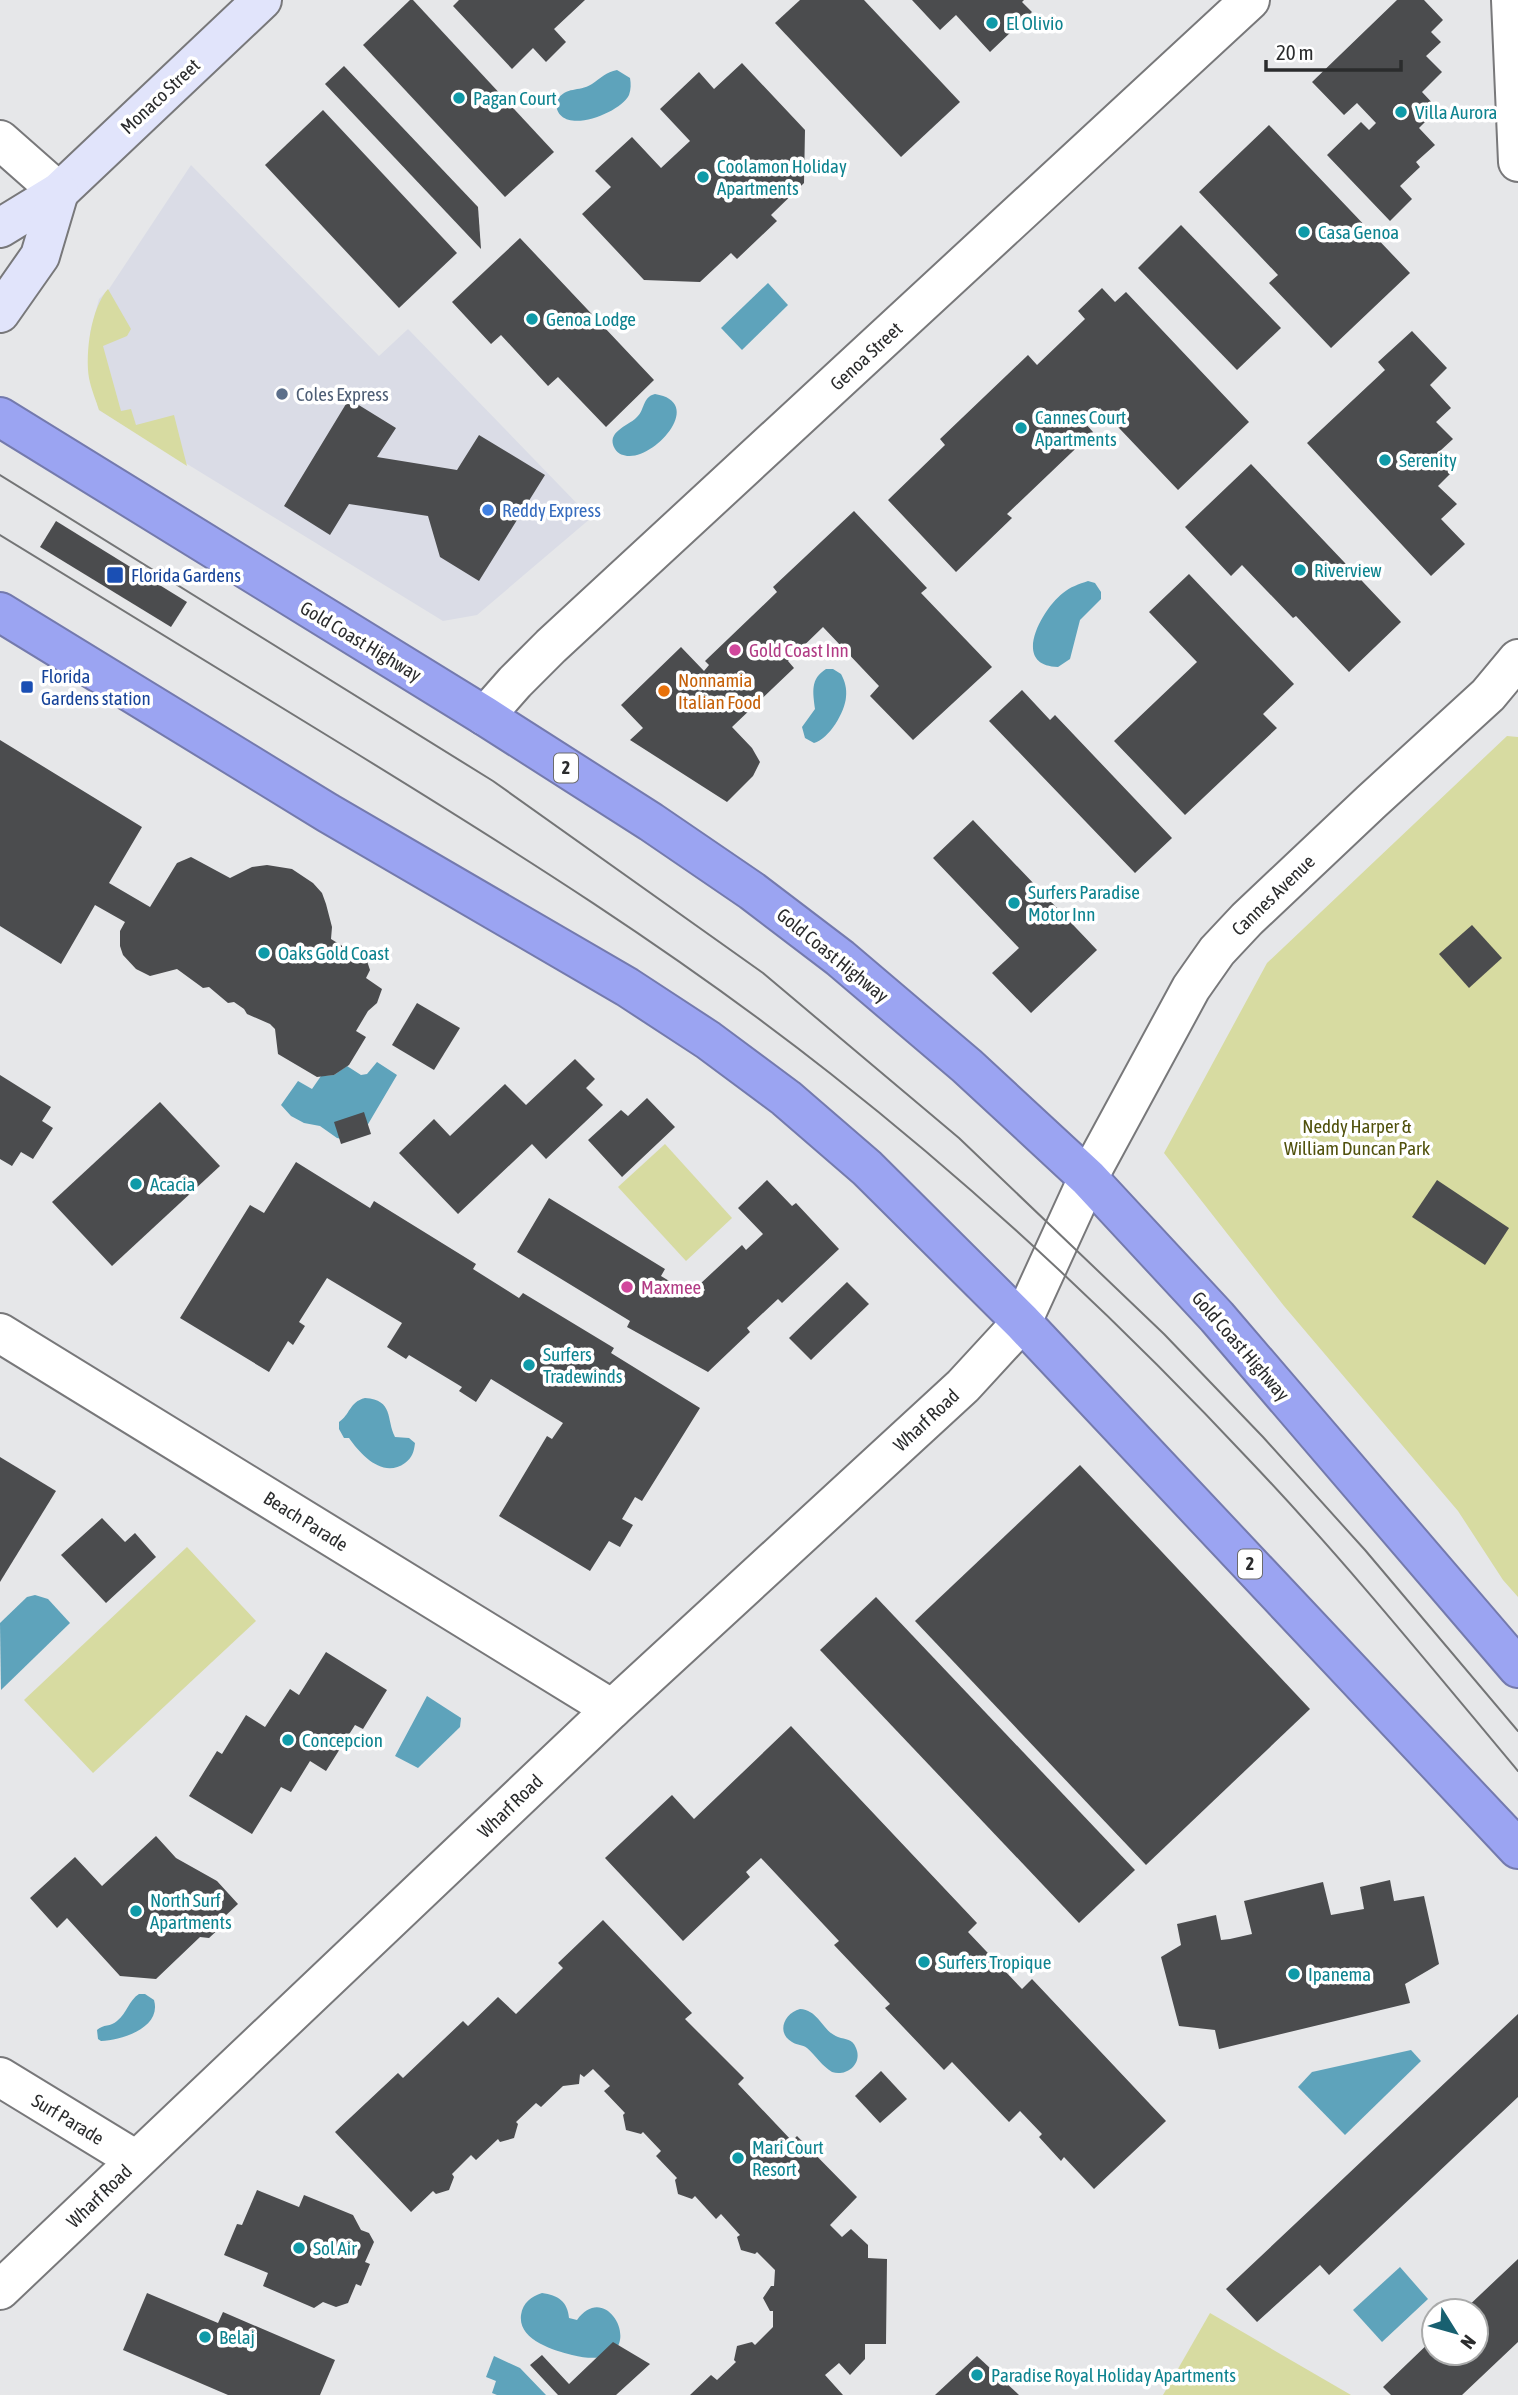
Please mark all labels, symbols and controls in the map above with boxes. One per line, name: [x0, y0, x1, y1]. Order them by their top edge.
place label: El Olivio: [1006, 12, 1063, 34]
marker: El Olivio: [984, 15, 1000, 31]
scale bar: [1266, 28, 1401, 72]
text: 20 m: [1276, 40, 1314, 64]
street label: Monaco Street: [116, 54, 204, 138]
place label: Pagan Court: [473, 87, 557, 109]
marker: Pagan Court: [451, 90, 467, 106]
place label: Villa Aurora: [1415, 101, 1497, 123]
marker: Villa Aurora: [1393, 104, 1409, 120]
place label: Coolamon Holiday Apartments: [717, 155, 847, 199]
marker: Coolamon Holiday Apartments: [695, 169, 711, 185]
place label: Casa Genoa: [1318, 221, 1399, 243]
marker: Casa Genoa: [1296, 224, 1312, 240]
place label: Genoa Lodge: [546, 308, 636, 330]
marker: Genoa Lodge: [524, 311, 540, 327]
street label: Genoa Street: [826, 317, 906, 395]
place label: Coles Express: [296, 383, 389, 405]
marker: Coles Express: [274, 386, 290, 402]
place label: Cannes Court Apartments: [1035, 406, 1126, 450]
marker: Cannes Court Apartments: [1013, 420, 1029, 436]
place label: Serenity: [1399, 449, 1457, 471]
marker: Serenity: [1377, 452, 1393, 468]
place label: Reddy Express: [502, 499, 601, 521]
marker: Reddy Express: [480, 502, 496, 518]
place label: Riverview: [1314, 559, 1382, 581]
marker: Riverview: [1292, 562, 1308, 578]
place label: Florida Gardens: [131, 564, 241, 586]
marker: Florida Gardens: [105, 565, 125, 585]
street label: Gold Coast Highway: [297, 596, 426, 686]
place label: Gold Coast Inn: [749, 639, 849, 661]
marker: Gold Coast Inn: [727, 642, 743, 658]
place label: Florida Gardens station: [41, 665, 151, 709]
place label: Nonnamia Italian Food: [678, 669, 761, 713]
marker: Florida Gardens station: [19, 679, 35, 695]
marker: Nonnamia Italian Food: [656, 683, 672, 699]
road number: 2: [554, 754, 578, 782]
street label: Cannes Avenue: [1227, 850, 1319, 940]
place label: Surfers Paradise Motor Inn: [1028, 881, 1140, 925]
marker: Surfers Paradise Motor Inn: [1006, 895, 1022, 911]
street label: Gold Coast Highway: [773, 903, 893, 1007]
place label: Oaks Gold Coast: [278, 942, 390, 964]
marker: Oaks Gold Coast: [256, 945, 272, 961]
park label: Neddy Harper & William Duncan Park: [1284, 1115, 1431, 1159]
place label: Acacia: [150, 1173, 195, 1195]
marker: Acacia: [128, 1176, 144, 1192]
place label: Maxmee: [641, 1276, 701, 1298]
marker: Maxmee: [619, 1279, 635, 1295]
street label: Gold Coast Highway: [1188, 1287, 1294, 1405]
place label: Surfers Tradewinds: [543, 1343, 623, 1387]
marker: Surfers Tradewinds: [521, 1357, 537, 1373]
street label: Wharf Road: [889, 1384, 963, 1456]
street label: Beach Parade: [260, 1487, 352, 1555]
road number: 2: [1238, 1549, 1262, 1578]
place label: Concepcion: [302, 1729, 383, 1751]
marker: Concepcion: [280, 1732, 296, 1748]
street label: Wharf Road: [473, 1770, 547, 1842]
place label: North Surf Apartments: [150, 1889, 232, 1933]
marker: North Surf Apartments: [128, 1903, 144, 1919]
place label: Surfers Tropique: [938, 1951, 1051, 1973]
marker: Surfers Tropique: [916, 1954, 932, 1970]
place label: Ipanema: [1308, 1963, 1371, 1985]
marker: Ipanema: [1286, 1966, 1302, 1982]
street label: Surf Parade: [28, 2089, 108, 2149]
place label: Mari Court Resort: [752, 2136, 824, 2180]
marker: Mari Court Resort: [730, 2150, 746, 2166]
street label: Wharf Road: [62, 2160, 136, 2232]
place label: Sol Air: [313, 2237, 357, 2259]
marker: Sol Air: [291, 2240, 307, 2256]
north arrow: [1420, 2297, 1490, 2367]
place label: Belaj: [219, 2326, 255, 2348]
marker: Belaj: [197, 2329, 213, 2345]
text: N: [1456, 2331, 1481, 2353]
place label: Paradise Royal Holiday Apartments: [991, 2364, 1236, 2386]
marker: Paradise Royal Holiday Apartments: [969, 2367, 985, 2383]

